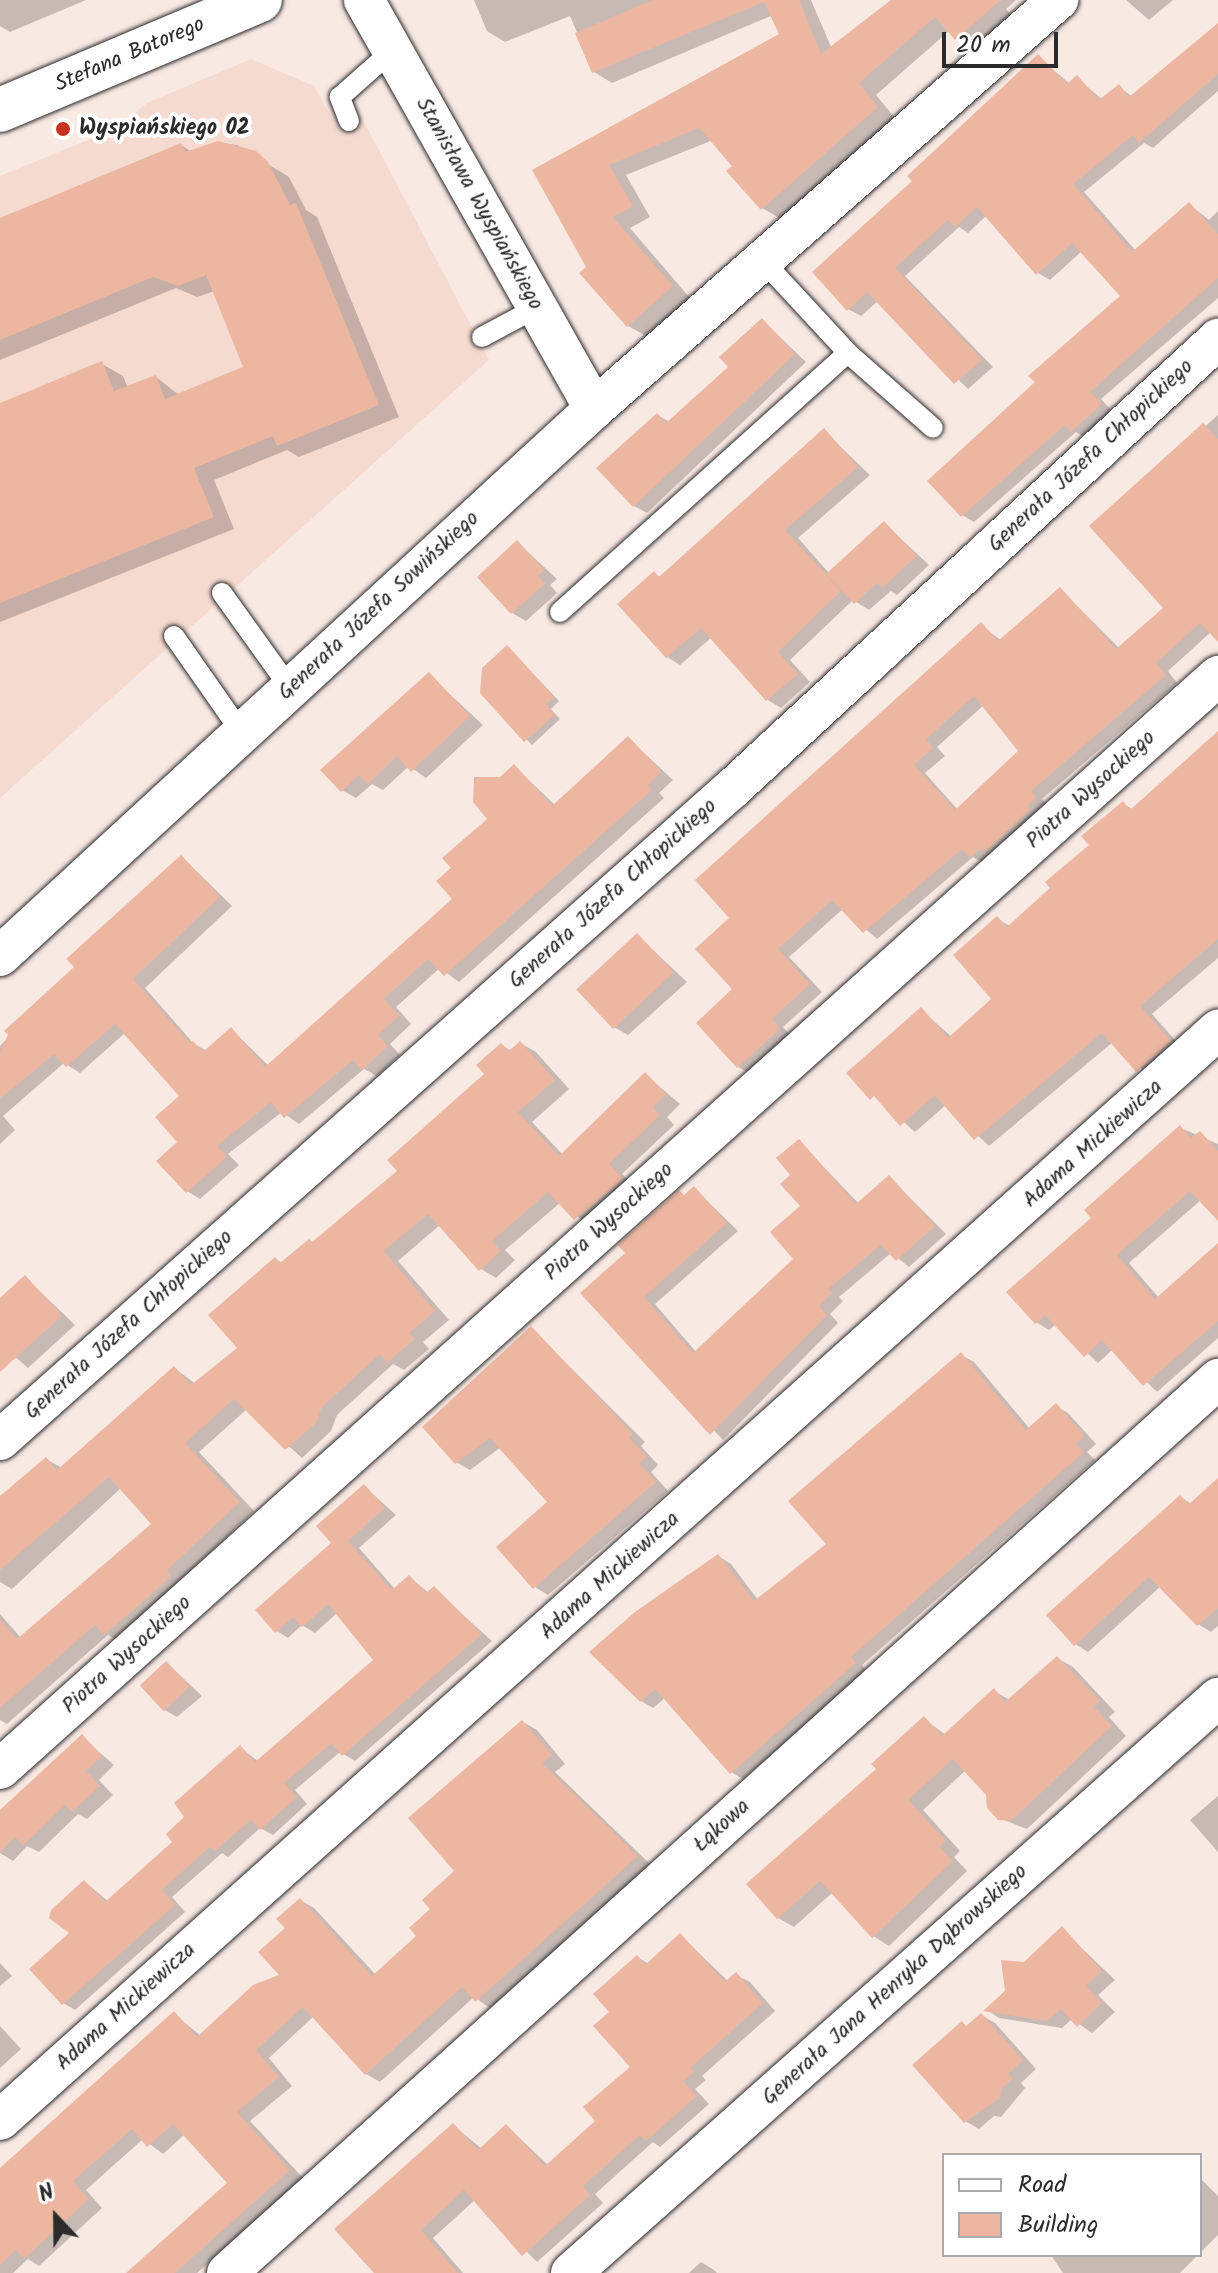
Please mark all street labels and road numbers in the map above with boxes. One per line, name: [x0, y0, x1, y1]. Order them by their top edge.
street label: Stefana Batorego: [51, 12, 209, 98]
street label: Stanisława Wyspiańskiego: [410, 93, 548, 315]
street label: Generała Józefa Chłopickiego: [983, 354, 1199, 558]
street label: Generała Józefa Sowińskiego: [273, 506, 485, 706]
street label: Piotra Wysockiego: [1021, 725, 1161, 855]
street label: Generała Józefa Chłopickiego: [503, 793, 723, 995]
street label: Adama Mickiewicza: [1018, 1074, 1168, 1214]
street label: Piotra Wysockiego: [539, 1157, 679, 1287]
street label: Generała Józefa Chłopickiego: [19, 1224, 239, 1426]
street label: Adama Mickiewicza: [535, 1506, 685, 1646]
street label: Piotra Wysockiego: [57, 1590, 197, 1720]
street label: Łąkowa: [688, 1794, 756, 1858]
street label: Generała Jana Henryka Dąbrowskiego: [757, 1859, 1033, 2111]
street label: Adama Mickiewicza: [51, 1937, 201, 2077]

